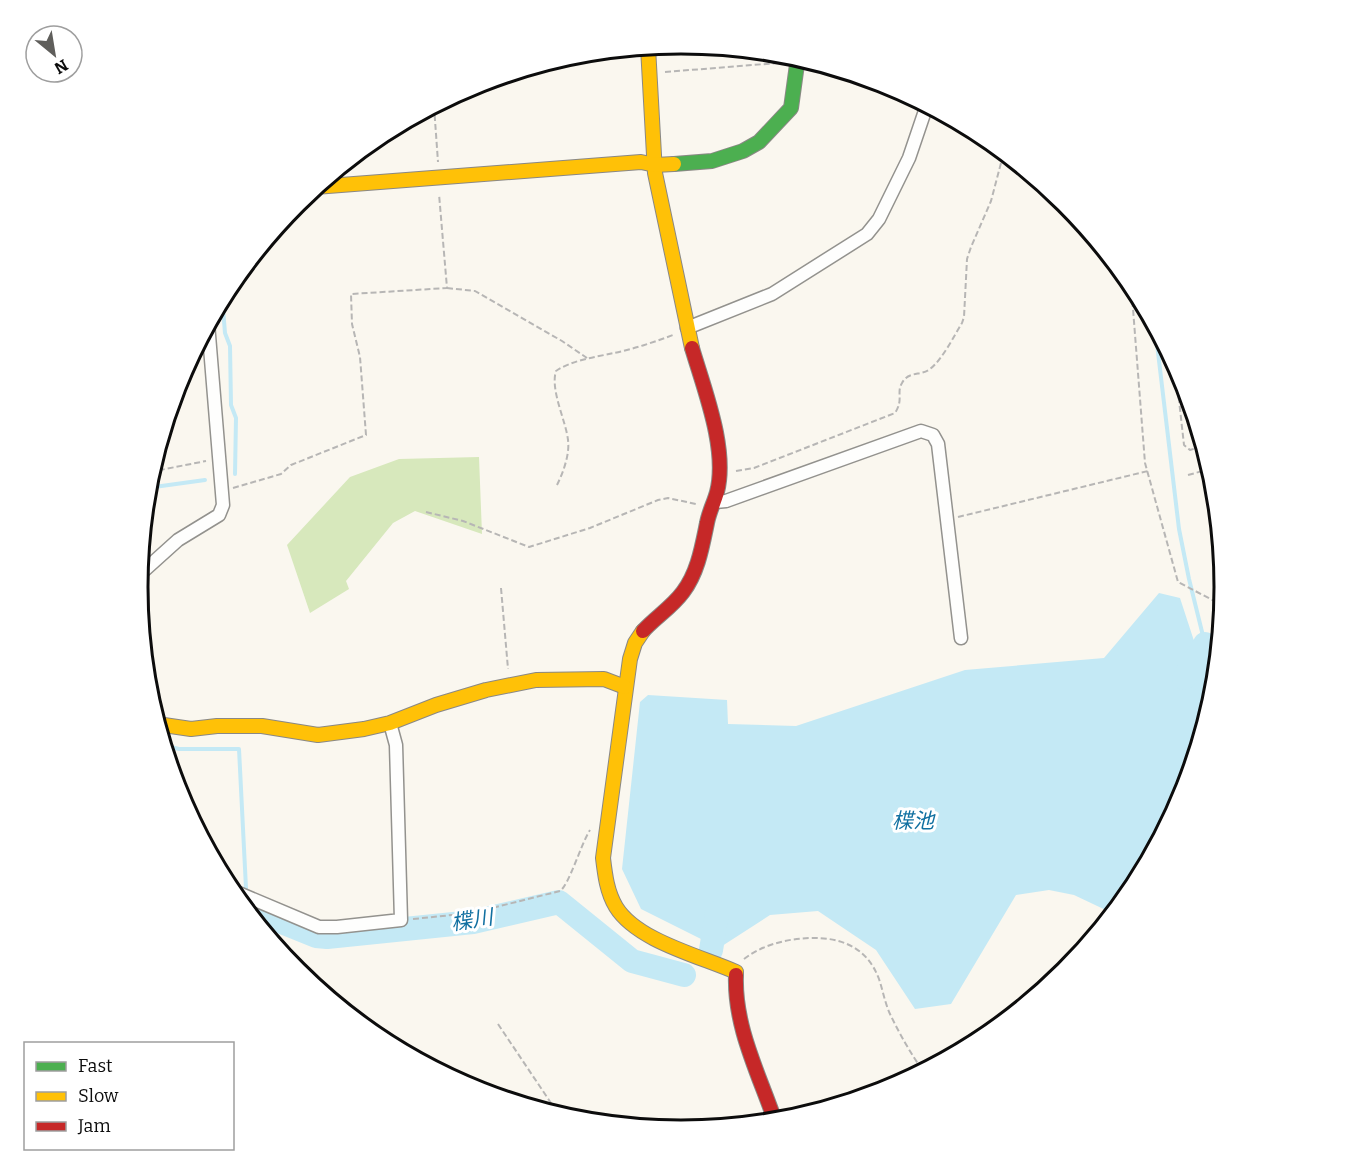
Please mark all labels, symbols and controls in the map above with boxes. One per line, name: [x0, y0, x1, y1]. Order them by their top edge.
north arrow: [24, 24, 84, 84]
text: N: [51, 55, 71, 78]
water label: 楪池: [892, 808, 936, 834]
water label: 楪川: [449, 904, 497, 936]
legend: [24, 1042, 234, 1150]
text: Fast: [78, 1055, 113, 1077]
text: Slow: [78, 1085, 119, 1107]
text: Jam: [77, 1115, 111, 1137]

